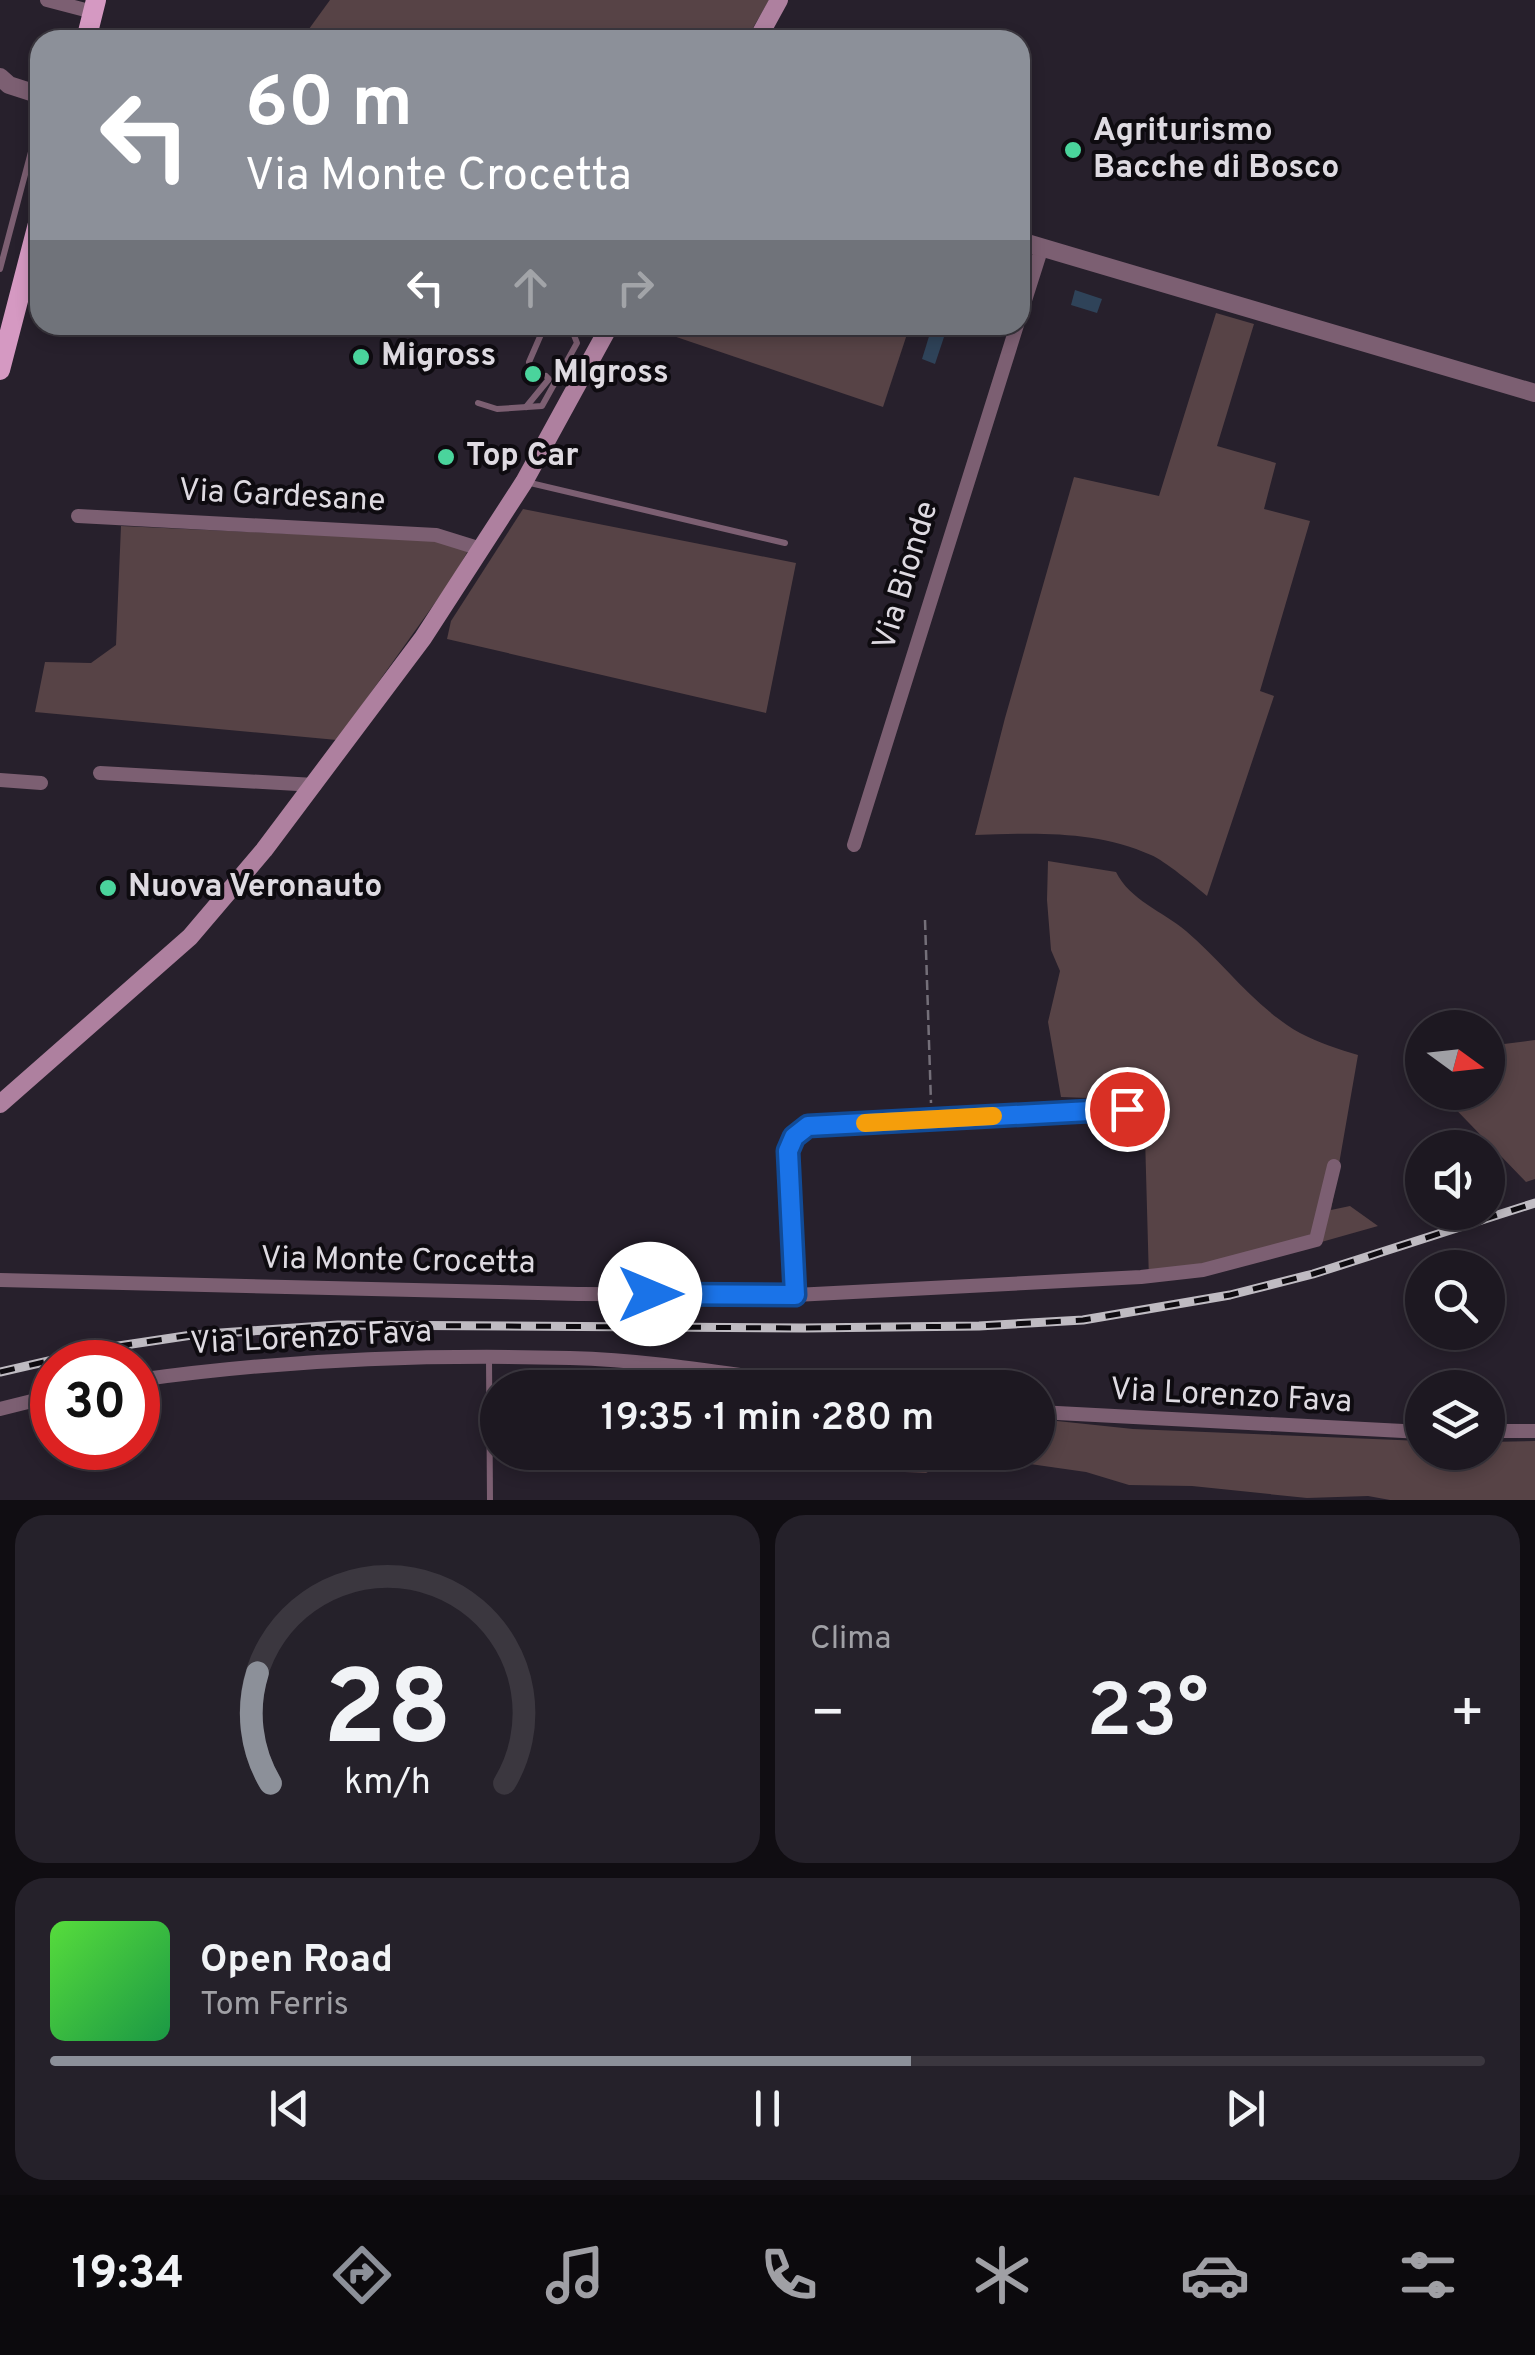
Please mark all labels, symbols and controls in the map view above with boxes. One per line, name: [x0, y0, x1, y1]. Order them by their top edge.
text: 60 m: [245, 62, 413, 151]
icon: left: [80, 70, 210, 200]
place label: Agriturismo Bacche di Bosco: [1093, 112, 1339, 189]
marker: Agriturismo Bacche di Bosco: [1062, 139, 1084, 161]
text: Via Monte Crocetta: [245, 149, 632, 206]
icon: left: [398, 260, 453, 315]
icon: ahead: [503, 260, 558, 315]
icon: right: [608, 260, 663, 315]
place label: Migross: [381, 337, 496, 377]
marker: Migross: [350, 346, 372, 368]
place label: MIgross: [553, 354, 669, 394]
marker: MIgross: [522, 363, 544, 385]
place label: Top Car: [466, 437, 579, 477]
marker: Top Car: [435, 446, 457, 468]
street label: Via Gardesane: [178, 472, 386, 522]
street label: Via Bionde: [865, 497, 949, 655]
place label: Nuova Veronauto: [128, 868, 382, 908]
marker: Nuova Veronauto: [97, 877, 119, 899]
north arrow: [1405, 1010, 1505, 1110]
map controls: [1405, 1010, 1505, 1470]
pin: [1085, 1067, 1170, 1152]
icon: arrive: [1100, 1082, 1155, 1137]
button: sound: [1405, 1130, 1505, 1230]
street label: Via Monte Crocetta: [260, 1240, 536, 1284]
position arrow: [598, 1242, 702, 1346]
button: search: [1405, 1250, 1505, 1350]
street label: Via Lorenzo Fava: [189, 1313, 433, 1365]
speed limit sign: 30: [30, 1340, 160, 1470]
button: layers: [1405, 1370, 1505, 1470]
street label: Via Lorenzo Fava: [1109, 1371, 1353, 1423]
text: 19:35 · 1 min · 280 m: [601, 1395, 934, 1444]
text: Clima: [810, 1620, 891, 1660]
text: 28: [323, 1649, 452, 1781]
text: 23°: [1087, 1668, 1208, 1763]
text: −: [810, 1681, 845, 1751]
text: +: [1450, 1681, 1485, 1751]
text: km/h: [344, 1761, 431, 1807]
text: Open Road: [200, 1937, 393, 1986]
text: Tom Ferris: [200, 1986, 349, 2026]
icon: previous: [262, 2081, 317, 2136]
icon: pause: [740, 2081, 795, 2136]
icon: next: [1218, 2081, 1273, 2136]
icon: directions: [327, 2240, 397, 2310]
icon: music: [540, 2240, 610, 2310]
icon: phone: [754, 2240, 824, 2310]
icon: climate: [967, 2240, 1037, 2310]
icon: car: [1180, 2240, 1250, 2310]
icon: filters: [1393, 2240, 1463, 2310]
text: 19:34: [72, 2247, 184, 2304]

